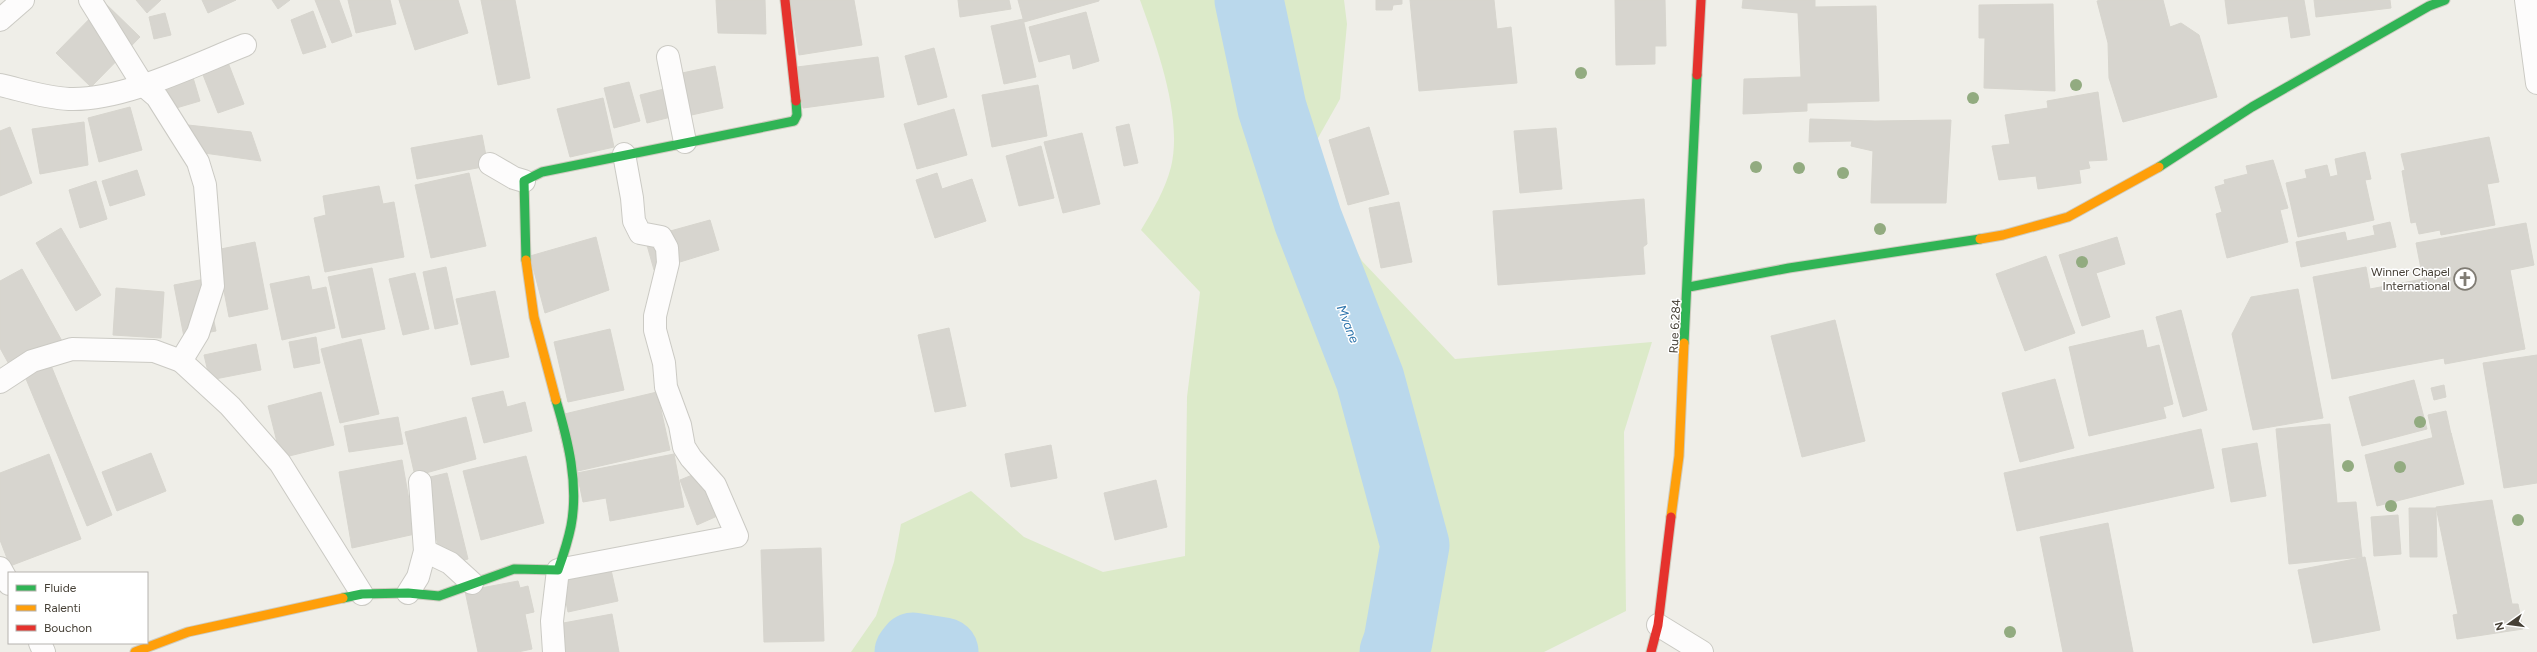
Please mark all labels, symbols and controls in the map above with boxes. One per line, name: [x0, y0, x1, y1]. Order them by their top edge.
place label: Winner Chapel International: [2371, 265, 2450, 293]
church icon: Winner Chapel International: [2452, 266, 2478, 292]
street label: Rue 6.284: [1667, 298, 1683, 354]
water label: Mvane: [1334, 303, 1362, 345]
legend: [8, 572, 148, 644]
text: Fluide: [44, 581, 77, 595]
text: Ralenti: [44, 601, 81, 615]
north arrow: [2489, 604, 2529, 644]
text: Bouchon: [44, 621, 92, 635]
text: N: [2492, 621, 2507, 632]

